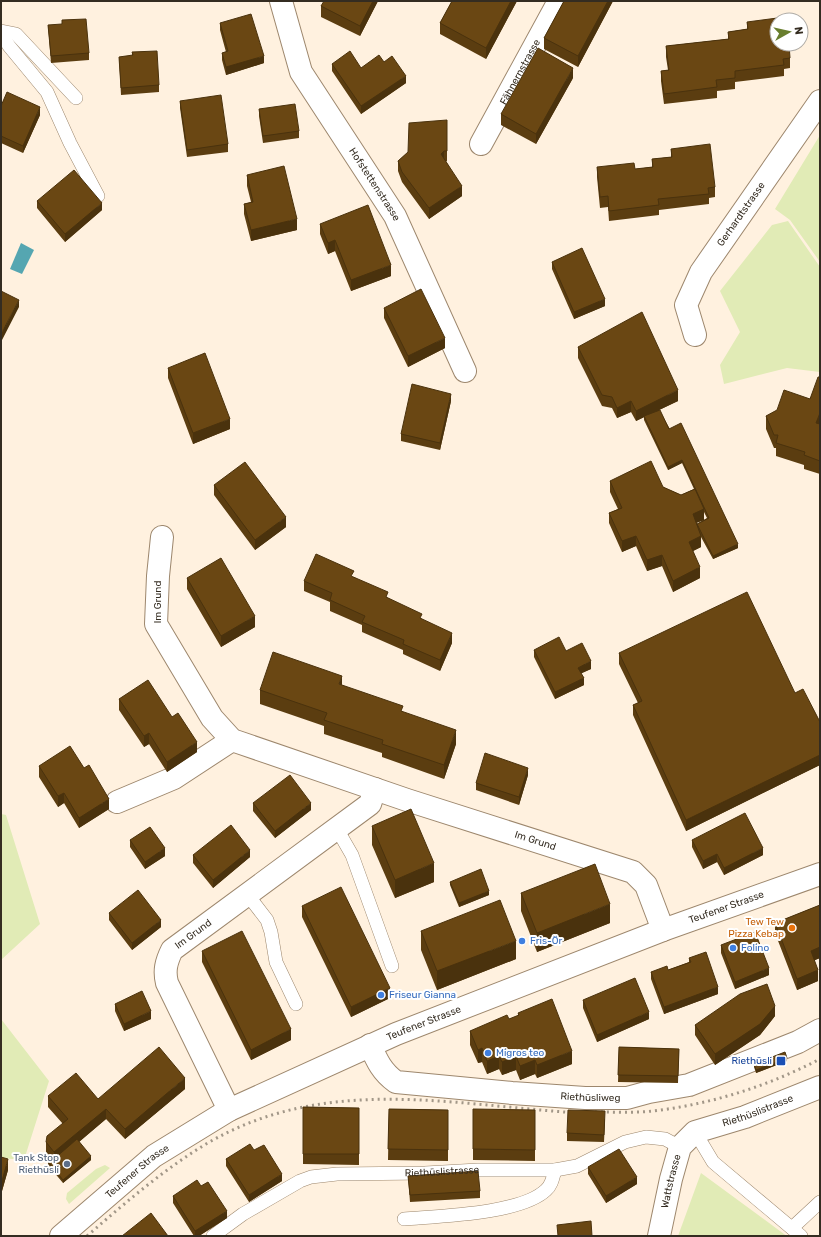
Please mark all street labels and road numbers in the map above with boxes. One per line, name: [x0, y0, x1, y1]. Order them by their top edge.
street label: Fähnernstrasse: [498, 37, 543, 107]
street label: Hofstettenstrasse: [346, 146, 403, 223]
street label: Gerhardtstrasse: [715, 179, 768, 249]
street label: Im Grund: [152, 581, 164, 623]
street label: Im Grund: [513, 829, 557, 853]
street label: Teufener Strasse: [687, 888, 766, 926]
street label: Im Grund: [173, 917, 214, 952]
street label: Teufener Strasse: [385, 1003, 463, 1043]
street label: Riethüsliweg: [560, 1090, 620, 1104]
street label: Riethüslistrasse: [721, 1092, 795, 1129]
street label: Teufener Strasse: [103, 1142, 172, 1201]
street label: Wattstrasse: [659, 1153, 684, 1209]
street label: Riethüslistrasse: [405, 1164, 480, 1179]

